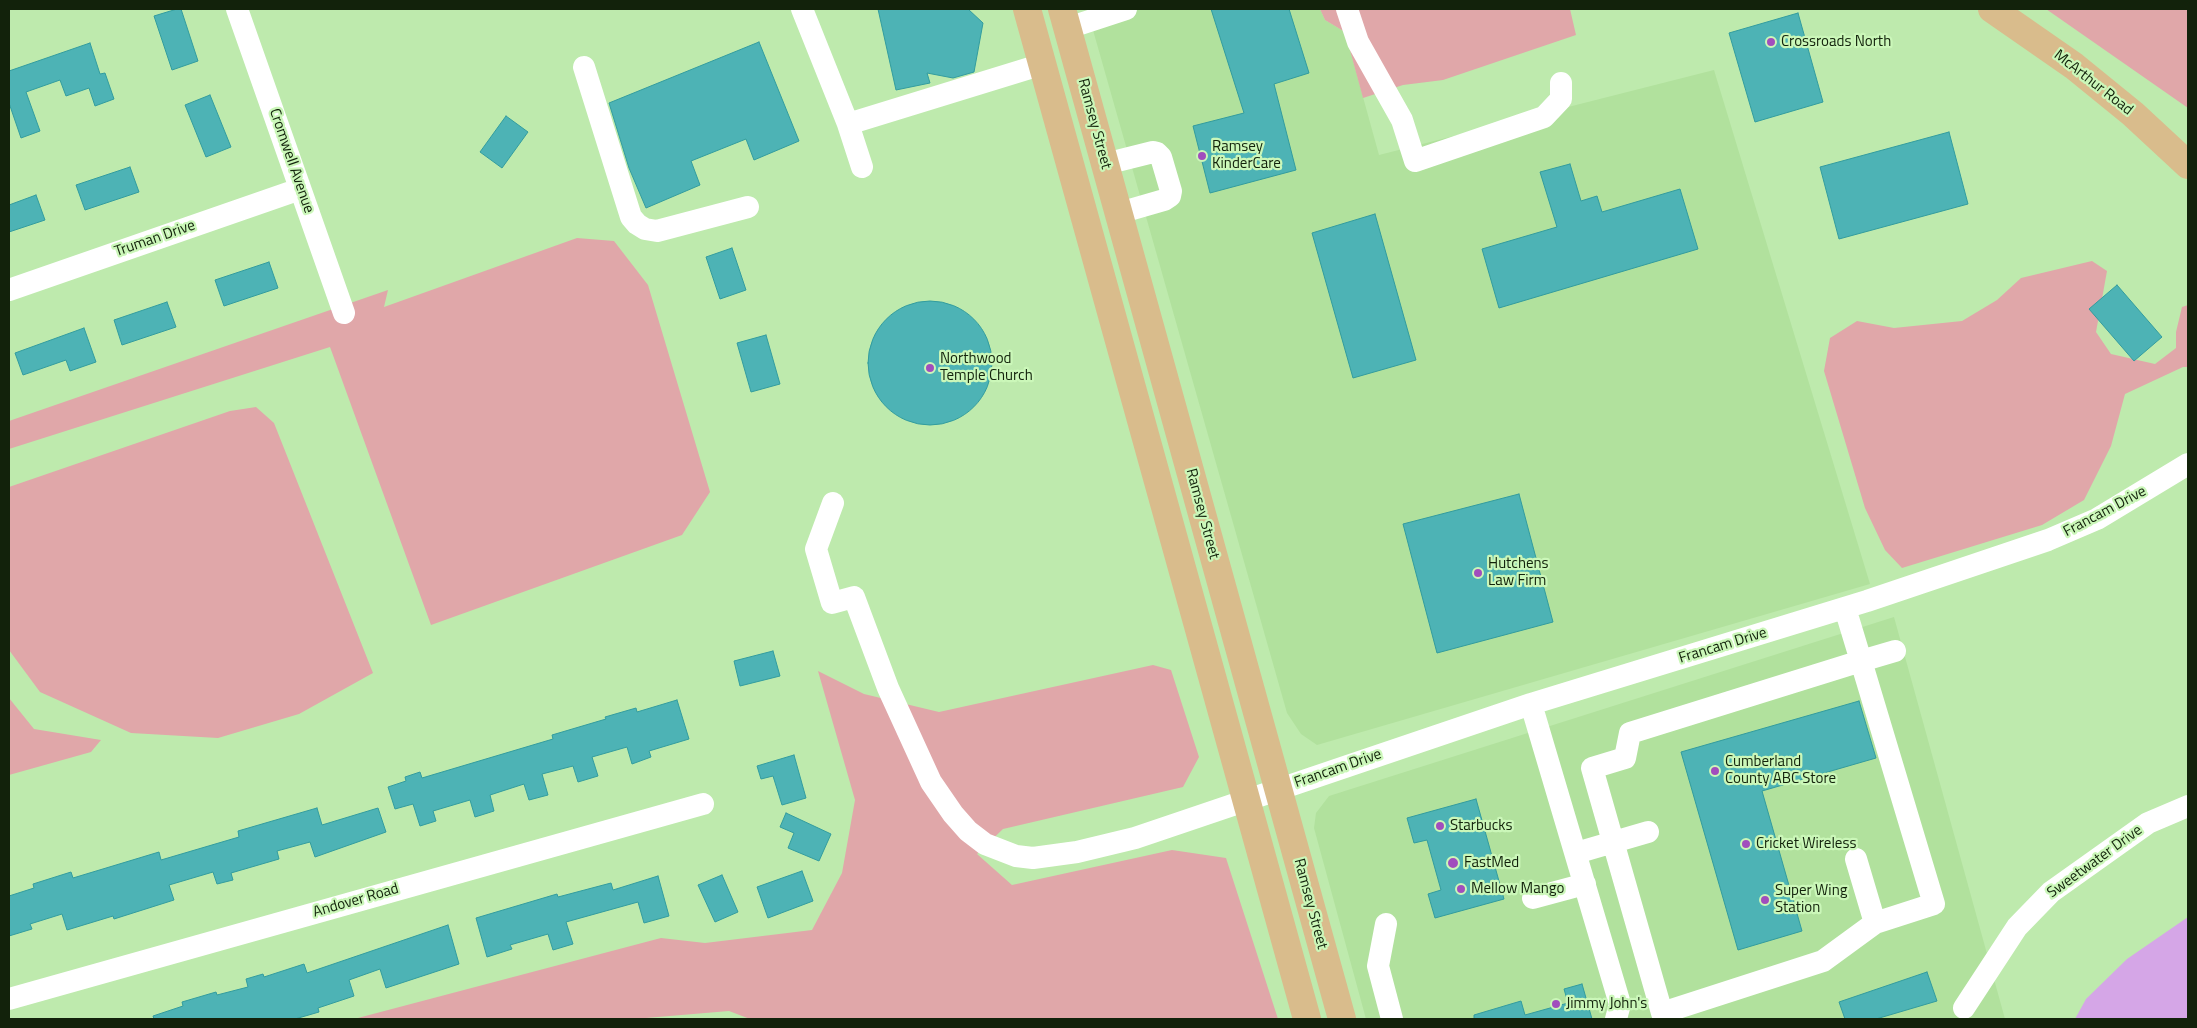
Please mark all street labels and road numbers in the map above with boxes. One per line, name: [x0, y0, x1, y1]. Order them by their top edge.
street label: McArthur Road: [2050, 47, 2136, 119]
street label: Ramsey Street: [1073, 77, 1115, 171]
street label: Cromwell Avenue: [265, 106, 317, 216]
street label: Truman Drive: [112, 217, 198, 261]
street label: Ramsey Street: [1181, 467, 1223, 561]
street label: Francam Drive: [2061, 483, 2149, 541]
street label: Francam Drive: [1677, 624, 1769, 668]
street label: Francam Drive: [1292, 746, 1384, 792]
street label: Sweetwater Drive: [2044, 822, 2146, 902]
street label: Ramsey Street: [1289, 857, 1331, 951]
street label: Andover Road: [311, 880, 401, 922]

